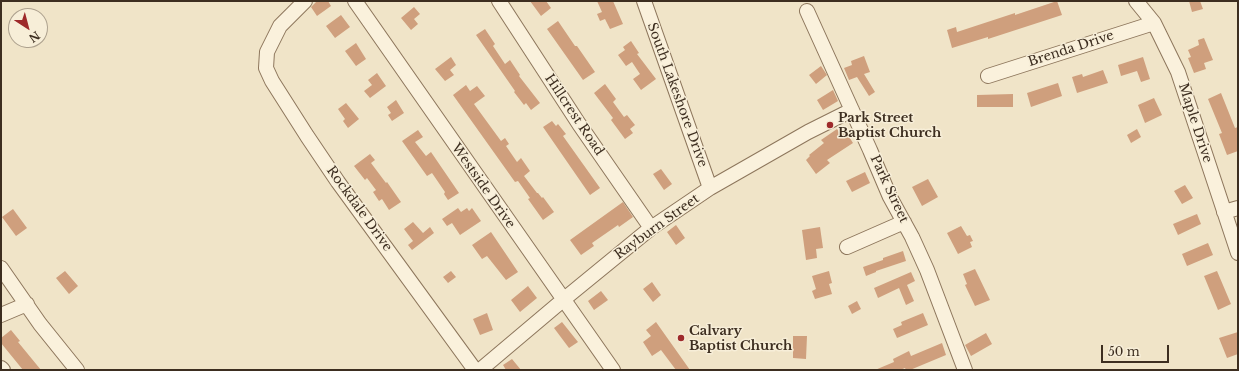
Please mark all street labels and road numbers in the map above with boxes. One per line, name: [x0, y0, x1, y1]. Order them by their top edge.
street label: South Lakeshore Drive: [644, 21, 710, 169]
street label: Brenda Drive: [1026, 28, 1116, 70]
street label: Hillcrest Road: [541, 71, 607, 159]
street label: Maple Drive: [1175, 81, 1215, 165]
street label: Westside Drive: [448, 141, 518, 231]
street label: Park Street: [867, 153, 911, 225]
street label: Rockdale Drive: [323, 163, 395, 255]
street label: Rayburn Street: [612, 191, 702, 263]

